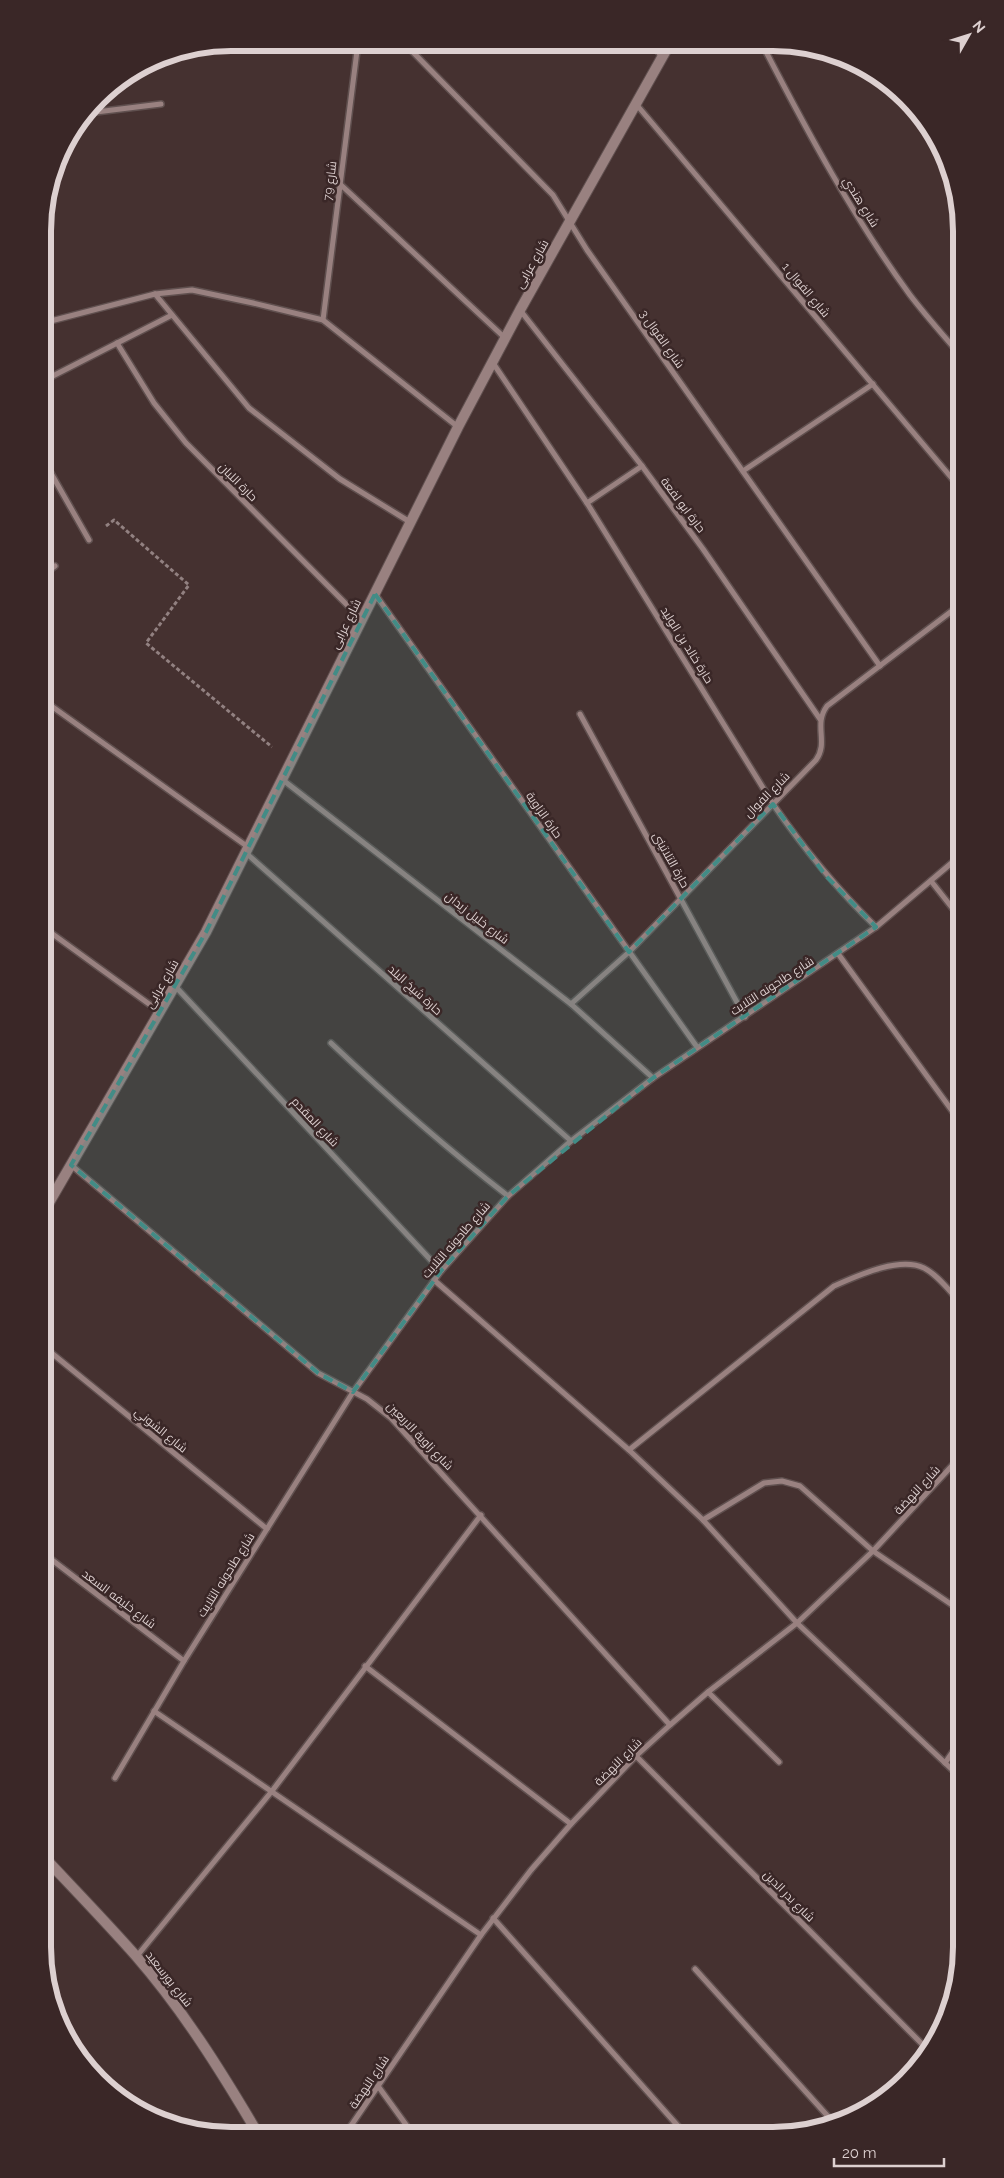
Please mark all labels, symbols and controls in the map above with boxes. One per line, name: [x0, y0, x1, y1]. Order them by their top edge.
north arrow: [944, 10, 994, 60]
text: N: [970, 18, 989, 36]
street label: شارع 79: [321, 160, 340, 202]
street label: شارع هندي: [838, 174, 882, 231]
street label: شارع عرابى: [512, 237, 552, 291]
street label: شارع الفوال 1: [778, 260, 833, 321]
street label: شارع الفوال 3: [636, 307, 687, 372]
street label: حارة اللبان: [216, 460, 260, 504]
street label: حارة ابو لفعة: [658, 475, 708, 535]
street label: شارع عرابى: [328, 597, 365, 652]
street label: حارة خالد بن الوليد: [658, 604, 716, 686]
street label: شارع الفوال: [741, 769, 793, 821]
street label: حارة الزاوية: [523, 789, 565, 841]
street label: حارة التلاتينى: [650, 830, 692, 890]
street label: شارع خليل زيدان: [442, 889, 512, 948]
street label: شارع طاحونه التلايت: [728, 954, 817, 1019]
street label: شارع عرابى: [142, 957, 182, 1011]
street label: حارة شيخ البلد: [385, 962, 445, 1019]
street label: شارع المقدم: [288, 1094, 341, 1150]
street label: شارع طاحونه التلايت: [419, 1199, 494, 1282]
street label: شارع زاوية الاربعين: [383, 1399, 456, 1474]
street label: شارع الشوني: [130, 1404, 190, 1458]
street label: شارع النهضة: [891, 1463, 944, 1518]
street label: شارع طاحونه التلايت: [194, 1530, 258, 1620]
street label: شارع خليفه السعد: [79, 1567, 159, 1632]
street label: شارع النهضة: [591, 1735, 645, 1789]
street label: شارع بدر الدين: [760, 1867, 818, 1925]
street label: شارع بورسعيد: [142, 1948, 195, 2010]
street label: شارع النهضة: [346, 2053, 393, 2112]
scale bar: [834, 2136, 944, 2168]
text: 20 m: [842, 2144, 877, 2162]

